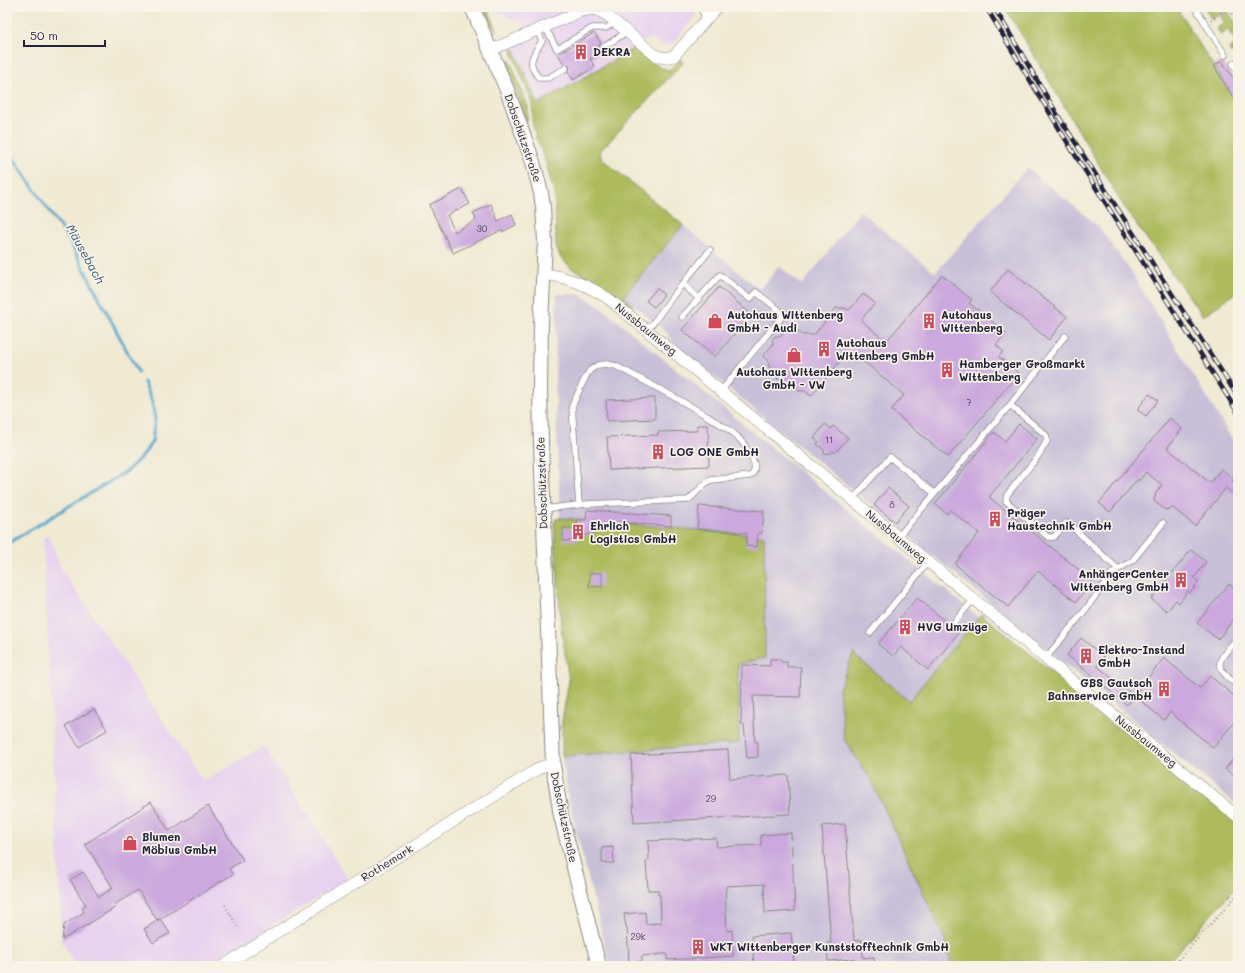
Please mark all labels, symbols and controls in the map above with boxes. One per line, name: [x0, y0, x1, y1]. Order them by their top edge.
scale bar: [24, 22, 105, 48]
text: 50 m: [30, 27, 58, 43]
building icon: DEKRA: [572, 43, 590, 61]
place label: DEKRA: [593, 44, 631, 59]
street label: Dobschützstraße: [501, 92, 546, 184]
water label: Mäusebach: [63, 221, 109, 286]
house number: 30: [477, 223, 488, 234]
street label: Nussbaumweg: [612, 299, 680, 358]
place label: Autohaus Wittenberg GmbH - Audi: [727, 307, 843, 335]
place label: Autohaus Wittenberg: [941, 307, 1003, 335]
shop icon: Autohaus Wittenberg GmbH - Audi: [706, 312, 724, 330]
building icon: Autohaus Wittenberg: [920, 312, 938, 330]
place label: Autohaus Wittenberg GmbH: [836, 335, 935, 363]
building icon: Autohaus Wittenberg GmbH: [815, 340, 833, 358]
shop icon: Autohaus Wittenberg GmbH - VW: [785, 346, 803, 364]
place label: Hamberger Großmarkt Wittenberg: [959, 356, 1085, 384]
building icon: Hamberger Großmarkt Wittenberg: [938, 361, 956, 379]
place label: Autohaus Wittenberg GmbH - VW: [736, 364, 852, 392]
house number: 7: [966, 397, 972, 408]
house number: 11: [825, 434, 833, 445]
street label: Dobschützstraße: [532, 436, 551, 529]
building icon: LOG ONE GmbH: [649, 443, 667, 461]
place label: LOG ONE GmbH: [670, 444, 759, 459]
house number: 8: [889, 499, 895, 510]
place label: Präger Haustechnik GmbH: [1007, 505, 1112, 533]
street label: Nussbaumweg: [863, 506, 930, 566]
building icon: Präger Haustechnik GmbH: [986, 510, 1004, 528]
place label: Ehrlich Logistics GmbH: [590, 518, 677, 546]
building icon: Ehrlich Logistics GmbH: [569, 523, 587, 541]
place label: AnhängerCenter Wittenberg GmbH: [1070, 566, 1169, 594]
building icon: AnhängerCenter Wittenberg GmbH: [1172, 571, 1190, 589]
building icon: HVG Umzüge: [896, 618, 914, 636]
place label: HVG Umzüge: [917, 619, 988, 634]
place label: Elektro-Instand GmbH: [1098, 642, 1185, 670]
building icon: Elektro-Instand GmbH: [1077, 647, 1095, 665]
place label: GBS Gautsch Bahnservice GmbH: [1047, 675, 1152, 703]
building icon: GBS Gautsch Bahnservice GmbH: [1155, 680, 1173, 698]
street label: Nussbaumweg: [1112, 711, 1180, 770]
street label: Dobschützstraße: [548, 770, 581, 864]
house number: 29: [706, 793, 717, 804]
place label: Blumen Möbius GmbH: [142, 829, 217, 857]
shop icon: Blumen Möbius GmbH: [121, 834, 139, 852]
street label: Rothemark: [358, 841, 416, 884]
house number: 29k: [630, 931, 646, 942]
building icon: WKT Wittenberger Kunststofftechnik GmbH: [689, 938, 707, 956]
place label: WKT Wittenberger Kunststofftechnik GmbH: [710, 939, 949, 954]

